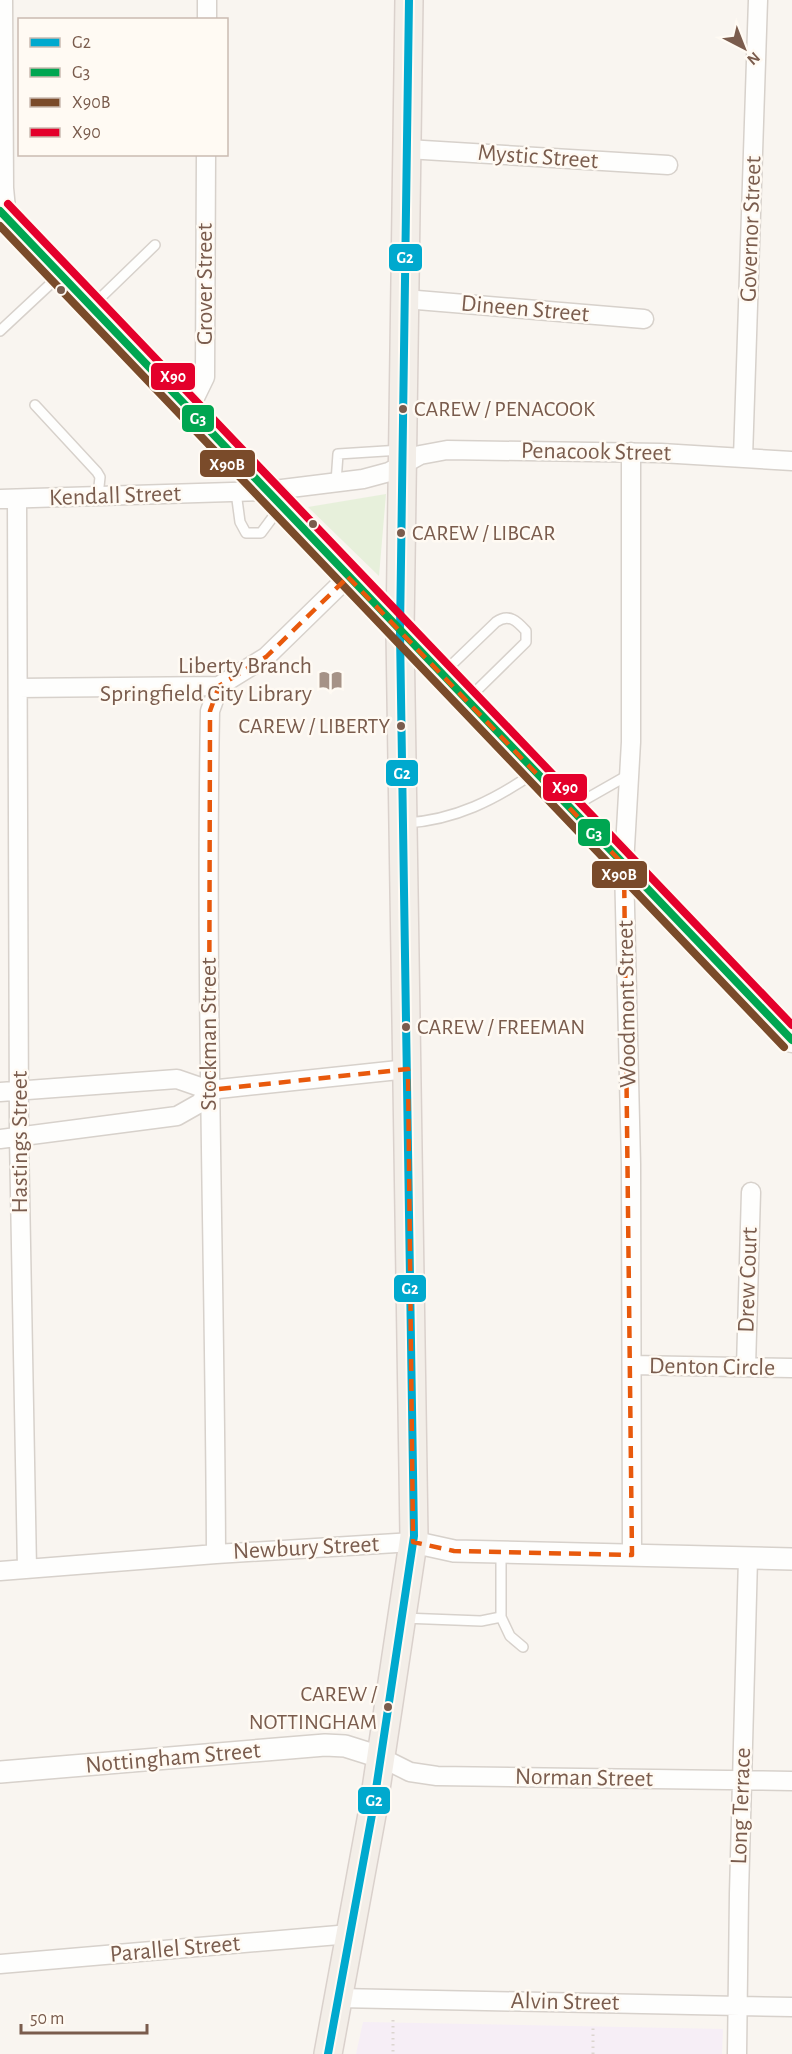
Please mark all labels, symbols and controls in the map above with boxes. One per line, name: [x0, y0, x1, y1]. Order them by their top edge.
legend: [18, 18, 228, 156]
north arrow: [714, 18, 774, 78]
text: G2: [72, 34, 91, 52]
text: N: [744, 49, 763, 68]
text: G3: [72, 64, 90, 82]
text: X90B: [72, 94, 110, 112]
text: X90: [72, 124, 101, 142]
street label: Mystic Street: [477, 141, 599, 173]
street label: Governor Street: [736, 155, 766, 302]
street label: Grover Street: [193, 223, 217, 345]
line badge: G2: [388, 243, 423, 272]
text: G2: [396, 250, 414, 266]
unlabelled marker: [55, 284, 67, 296]
street label: Dineen Street: [460, 291, 590, 327]
line badge: X90: [150, 362, 196, 391]
text: X90: [160, 369, 186, 385]
place label: CAREW / PENACOOK: [414, 398, 596, 420]
marker: CAREW / PENACOOK: [397, 403, 409, 415]
line badge: G3: [181, 404, 215, 433]
text: G3: [190, 411, 206, 427]
street label: Penacook Street: [521, 439, 672, 465]
line badge: X90B: [199, 449, 256, 478]
text: X90B: [209, 457, 245, 473]
street label: Kendall Street: [49, 482, 182, 510]
unlabelled marker: [307, 518, 319, 530]
place label: CAREW / LIBCAR: [412, 522, 555, 544]
marker: CAREW / LIBCAR: [395, 527, 407, 539]
place label: Liberty Branch Springfield City Library: [100, 654, 312, 706]
library icon: Liberty Branch Springfield City Library: [317, 667, 343, 693]
place label: CAREW / LIBERTY: [239, 715, 390, 737]
marker: CAREW / LIBERTY: [395, 720, 407, 732]
line badge: G2: [385, 759, 419, 787]
text: G2: [393, 766, 411, 782]
line badge: X90: [542, 773, 588, 802]
text: X90: [552, 780, 578, 796]
line badge: G3: [577, 818, 611, 847]
text: G3: [586, 826, 602, 842]
line badge: X90B: [591, 860, 648, 889]
text: X90B: [601, 867, 637, 883]
street label: Woodmont Street: [614, 920, 640, 1088]
street label: Stockman Street: [197, 957, 221, 1111]
place label: CAREW / FREEMAN: [417, 1016, 585, 1038]
marker: CAREW / FREEMAN: [400, 1021, 412, 1033]
street label: Hastings Street: [8, 1070, 32, 1213]
street label: Drew Court: [734, 1226, 762, 1333]
line badge: G2: [393, 1274, 427, 1303]
text: G2: [401, 1281, 419, 1297]
street label: Denton Circle: [649, 1354, 775, 1380]
street label: Newbury Street: [232, 1532, 380, 1564]
place label: CAREW / NOTTINGHAM: [249, 1683, 378, 1733]
marker: CAREW / NOTTINGHAM: [382, 1701, 394, 1713]
street label: Nottingham Street: [84, 1738, 262, 1778]
street label: Long Terrace: [727, 1747, 755, 1865]
street label: Norman Street: [515, 1765, 654, 1791]
line badge: G2: [357, 1786, 391, 1815]
text: G2: [365, 1793, 383, 1809]
street label: Parallel Street: [109, 1931, 241, 1967]
street label: Alvin Street: [511, 1989, 620, 2015]
scale bar: [21, 1997, 147, 2035]
text: 50 m: [30, 2010, 64, 2028]

